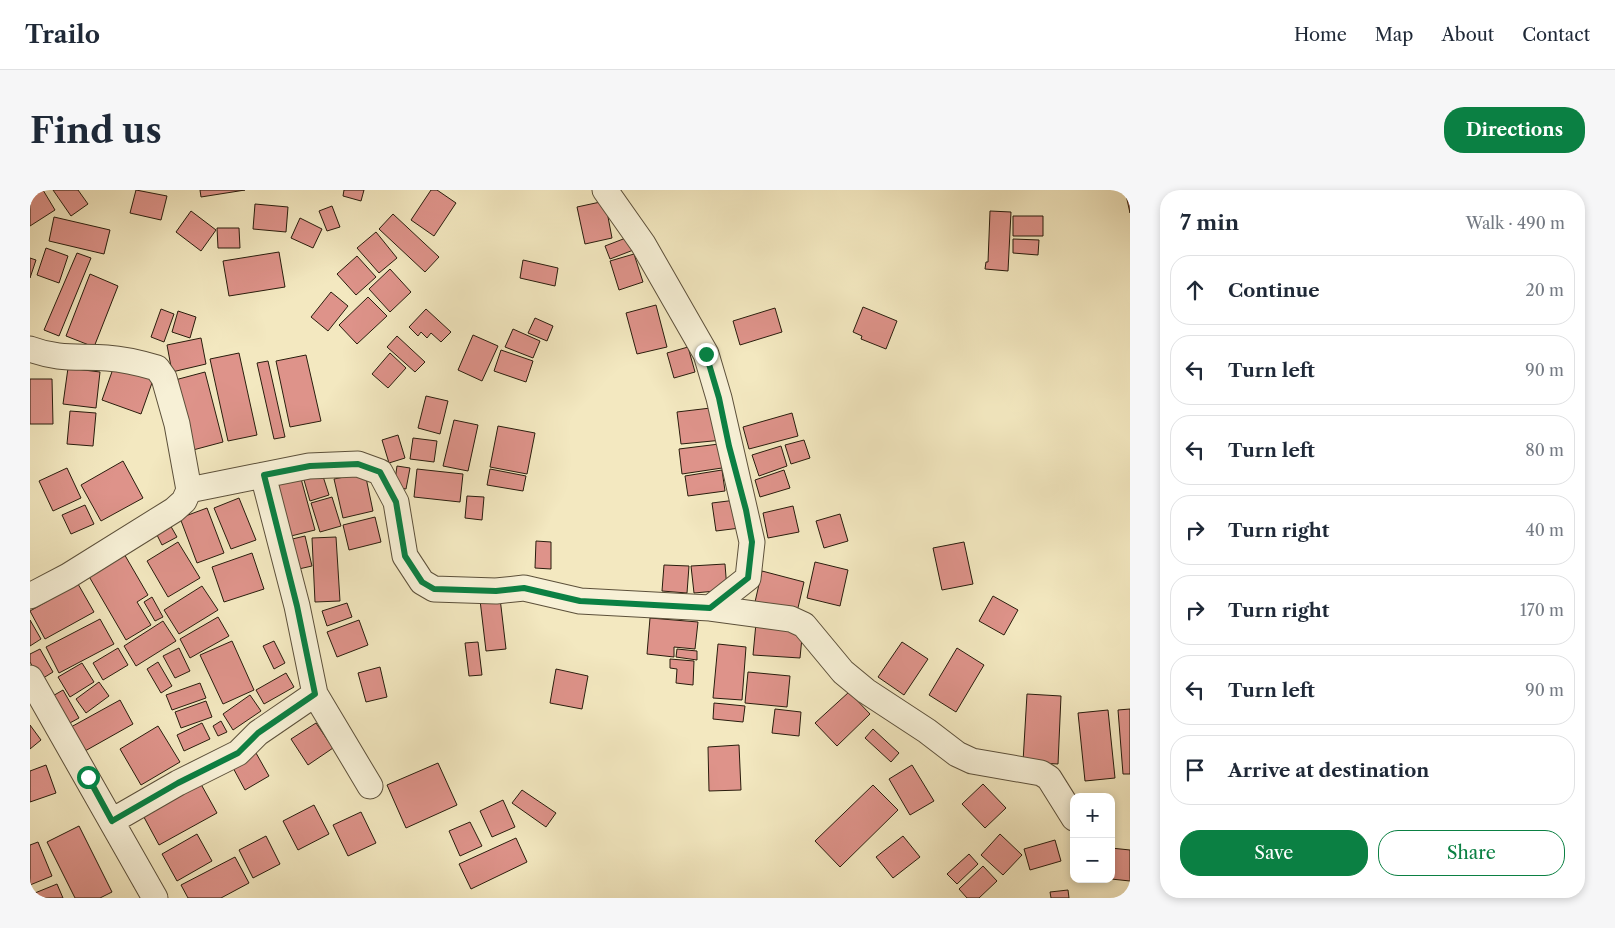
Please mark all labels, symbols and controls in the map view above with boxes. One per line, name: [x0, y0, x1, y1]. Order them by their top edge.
text: Trailo: [25, 20, 100, 49]
text: Home: [1294, 24, 1347, 46]
text: Map: [1375, 24, 1413, 46]
text: About: [1441, 24, 1494, 46]
text: Contact: [1522, 24, 1590, 46]
button: Directions: [1444, 107, 1585, 153]
text: Find us: [30, 109, 162, 152]
text: 7 min: [1180, 210, 1239, 235]
text: Walk · 490 m: [1466, 213, 1565, 233]
icon: ahead: [1181, 276, 1209, 304]
text: Continue: [1228, 279, 1320, 302]
text: 20 m: [1525, 280, 1564, 300]
route end: [695, 343, 718, 366]
icon: left: [1181, 356, 1209, 384]
text: Turn left: [1228, 359, 1315, 382]
text: 90 m: [1525, 360, 1564, 380]
icon: left: [1181, 436, 1209, 464]
text: Turn left: [1228, 439, 1315, 462]
text: 80 m: [1525, 440, 1564, 460]
icon: right: [1181, 516, 1209, 544]
text: Turn right: [1228, 519, 1329, 542]
text: 40 m: [1525, 520, 1564, 540]
icon: right: [1181, 596, 1209, 624]
text: Turn right: [1228, 599, 1329, 622]
text: 170 m: [1520, 600, 1564, 620]
icon: left: [1181, 676, 1209, 704]
text: Turn left: [1228, 679, 1315, 702]
text: 90 m: [1525, 680, 1564, 700]
icon: arrive: [1181, 756, 1209, 784]
text: Arrive at destination: [1228, 759, 1429, 782]
route start: [77, 766, 100, 789]
map controls: [1070, 793, 1115, 883]
button: +: [1070, 793, 1115, 838]
button: Save: [1180, 830, 1368, 876]
button: Share: [1378, 830, 1565, 876]
button: −: [1070, 838, 1115, 883]

